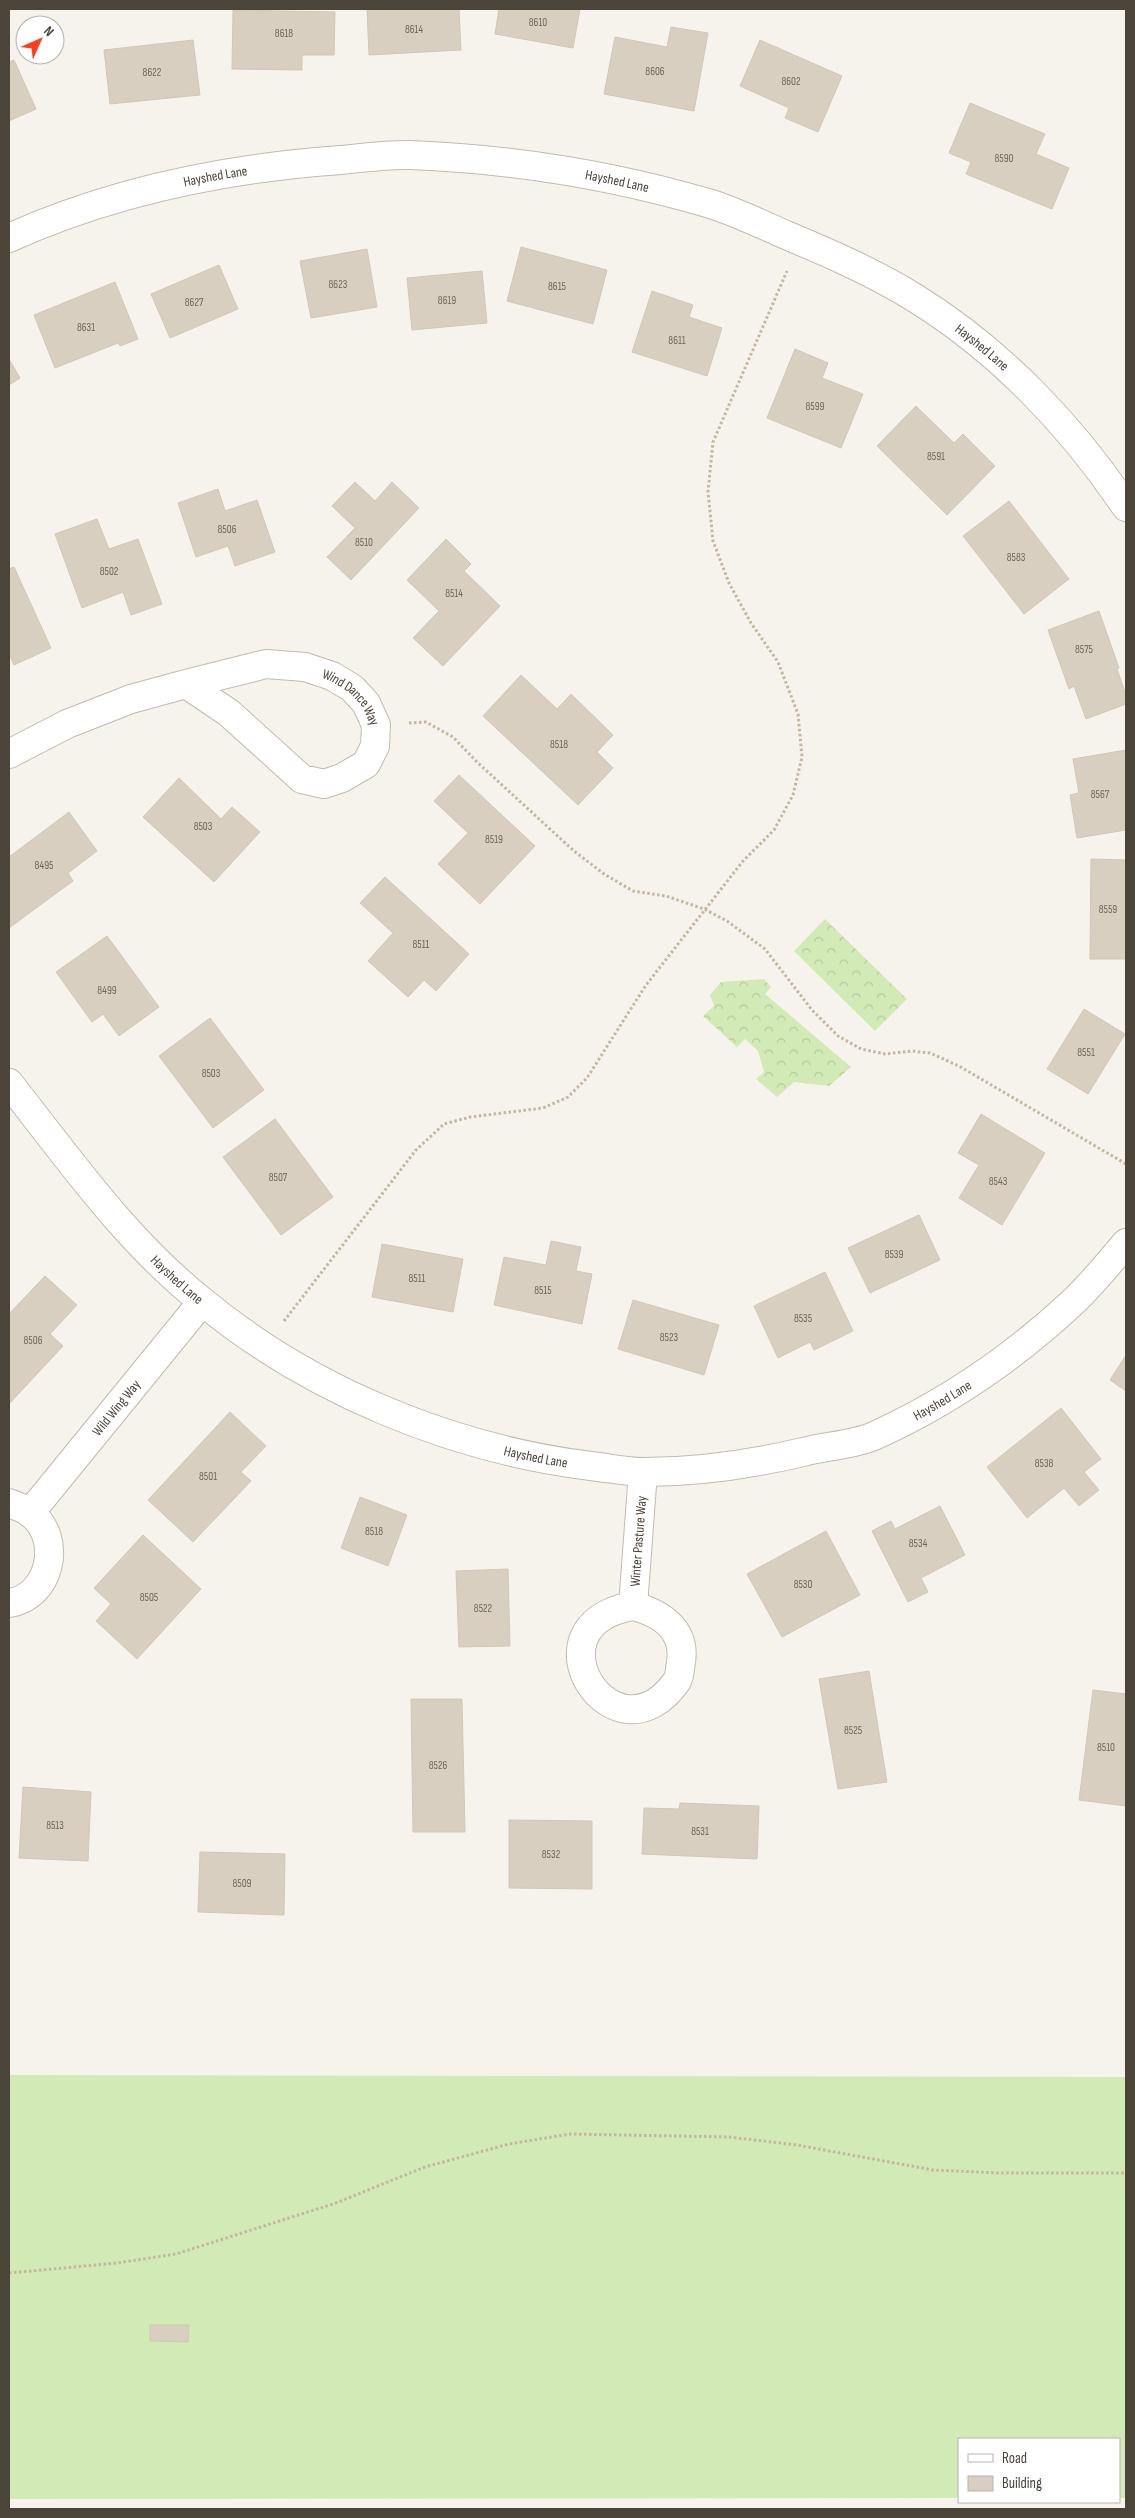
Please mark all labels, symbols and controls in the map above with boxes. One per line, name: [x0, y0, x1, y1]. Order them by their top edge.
north arrow: [15, 15, 65, 65]
house number: 8610: [529, 16, 547, 29]
text: N: [40, 23, 57, 40]
house number: 8614: [405, 23, 423, 36]
house number: 8618: [275, 27, 293, 40]
house number: 8606: [645, 65, 665, 78]
house number: 8622: [143, 66, 162, 79]
house number: 8602: [781, 75, 801, 88]
house number: 8590: [994, 152, 1014, 165]
street label: Hayshed Lane: [182, 162, 249, 191]
street label: Hayshed Lane: [584, 166, 651, 196]
house number: 8623: [329, 278, 348, 291]
house number: 8615: [548, 280, 566, 293]
house number: 8619: [438, 294, 456, 307]
house number: 8627: [185, 296, 204, 309]
street label: Hayshed Lane: [952, 320, 1012, 375]
house number: 8631: [77, 321, 95, 334]
house number: 8611: [668, 334, 686, 347]
house number: 8599: [806, 400, 825, 413]
house number: 8591: [927, 450, 945, 463]
house number: 8506: [218, 523, 237, 536]
house number: 8510: [355, 536, 373, 549]
house number: 8583: [1007, 551, 1026, 564]
house number: 8502: [100, 565, 119, 578]
house number: 8514: [445, 587, 463, 600]
house number: 8575: [1075, 643, 1093, 656]
street label: Wind Dance Way: [320, 665, 383, 729]
house number: 8518: [550, 738, 568, 751]
house number: 8567: [1091, 788, 1110, 801]
house number: 8503: [194, 820, 213, 833]
house number: 8519: [485, 833, 503, 846]
house number: 8495: [35, 859, 53, 872]
house number: 8559: [1099, 903, 1117, 916]
house number: 8511: [413, 938, 430, 951]
house number: 8499: [97, 984, 117, 997]
house number: 8551: [1077, 1046, 1095, 1059]
house number: 8503: [202, 1067, 221, 1080]
house number: 8507: [269, 1171, 288, 1184]
house number: 8543: [989, 1175, 1008, 1188]
house number: 8539: [885, 1248, 903, 1261]
street label: Hayshed Lane: [147, 1252, 207, 1308]
house number: 8511: [409, 1272, 426, 1285]
house number: 8515: [534, 1284, 552, 1297]
house number: 8535: [794, 1312, 812, 1325]
house number: 8523: [660, 1331, 679, 1344]
house number: 8506: [24, 1334, 43, 1347]
street label: Wild Wing Way: [88, 1376, 145, 1439]
street label: Hayshed Lane: [910, 1376, 975, 1424]
street label: Hayshed Lane: [502, 1442, 569, 1472]
house number: 8538: [1035, 1457, 1054, 1470]
house number: 8501: [199, 1470, 217, 1483]
street label: Winter Pasture Way: [626, 1494, 650, 1587]
house number: 8518: [365, 1525, 383, 1538]
house number: 8534: [909, 1537, 928, 1550]
house number: 8530: [794, 1578, 812, 1591]
house number: 8505: [140, 1591, 158, 1604]
house number: 8522: [474, 1602, 493, 1615]
house number: 8525: [844, 1724, 862, 1737]
house number: 8510: [1097, 1741, 1115, 1754]
house number: 8526: [429, 1759, 447, 1772]
house number: 8513: [46, 1819, 64, 1832]
house number: 8531: [691, 1825, 709, 1838]
house number: 8532: [542, 1848, 561, 1861]
house number: 8509: [232, 1877, 252, 1890]
legend: [958, 2438, 1120, 2503]
text: Road: [1002, 2449, 1027, 2468]
text: Building: [1002, 2474, 1042, 2493]

